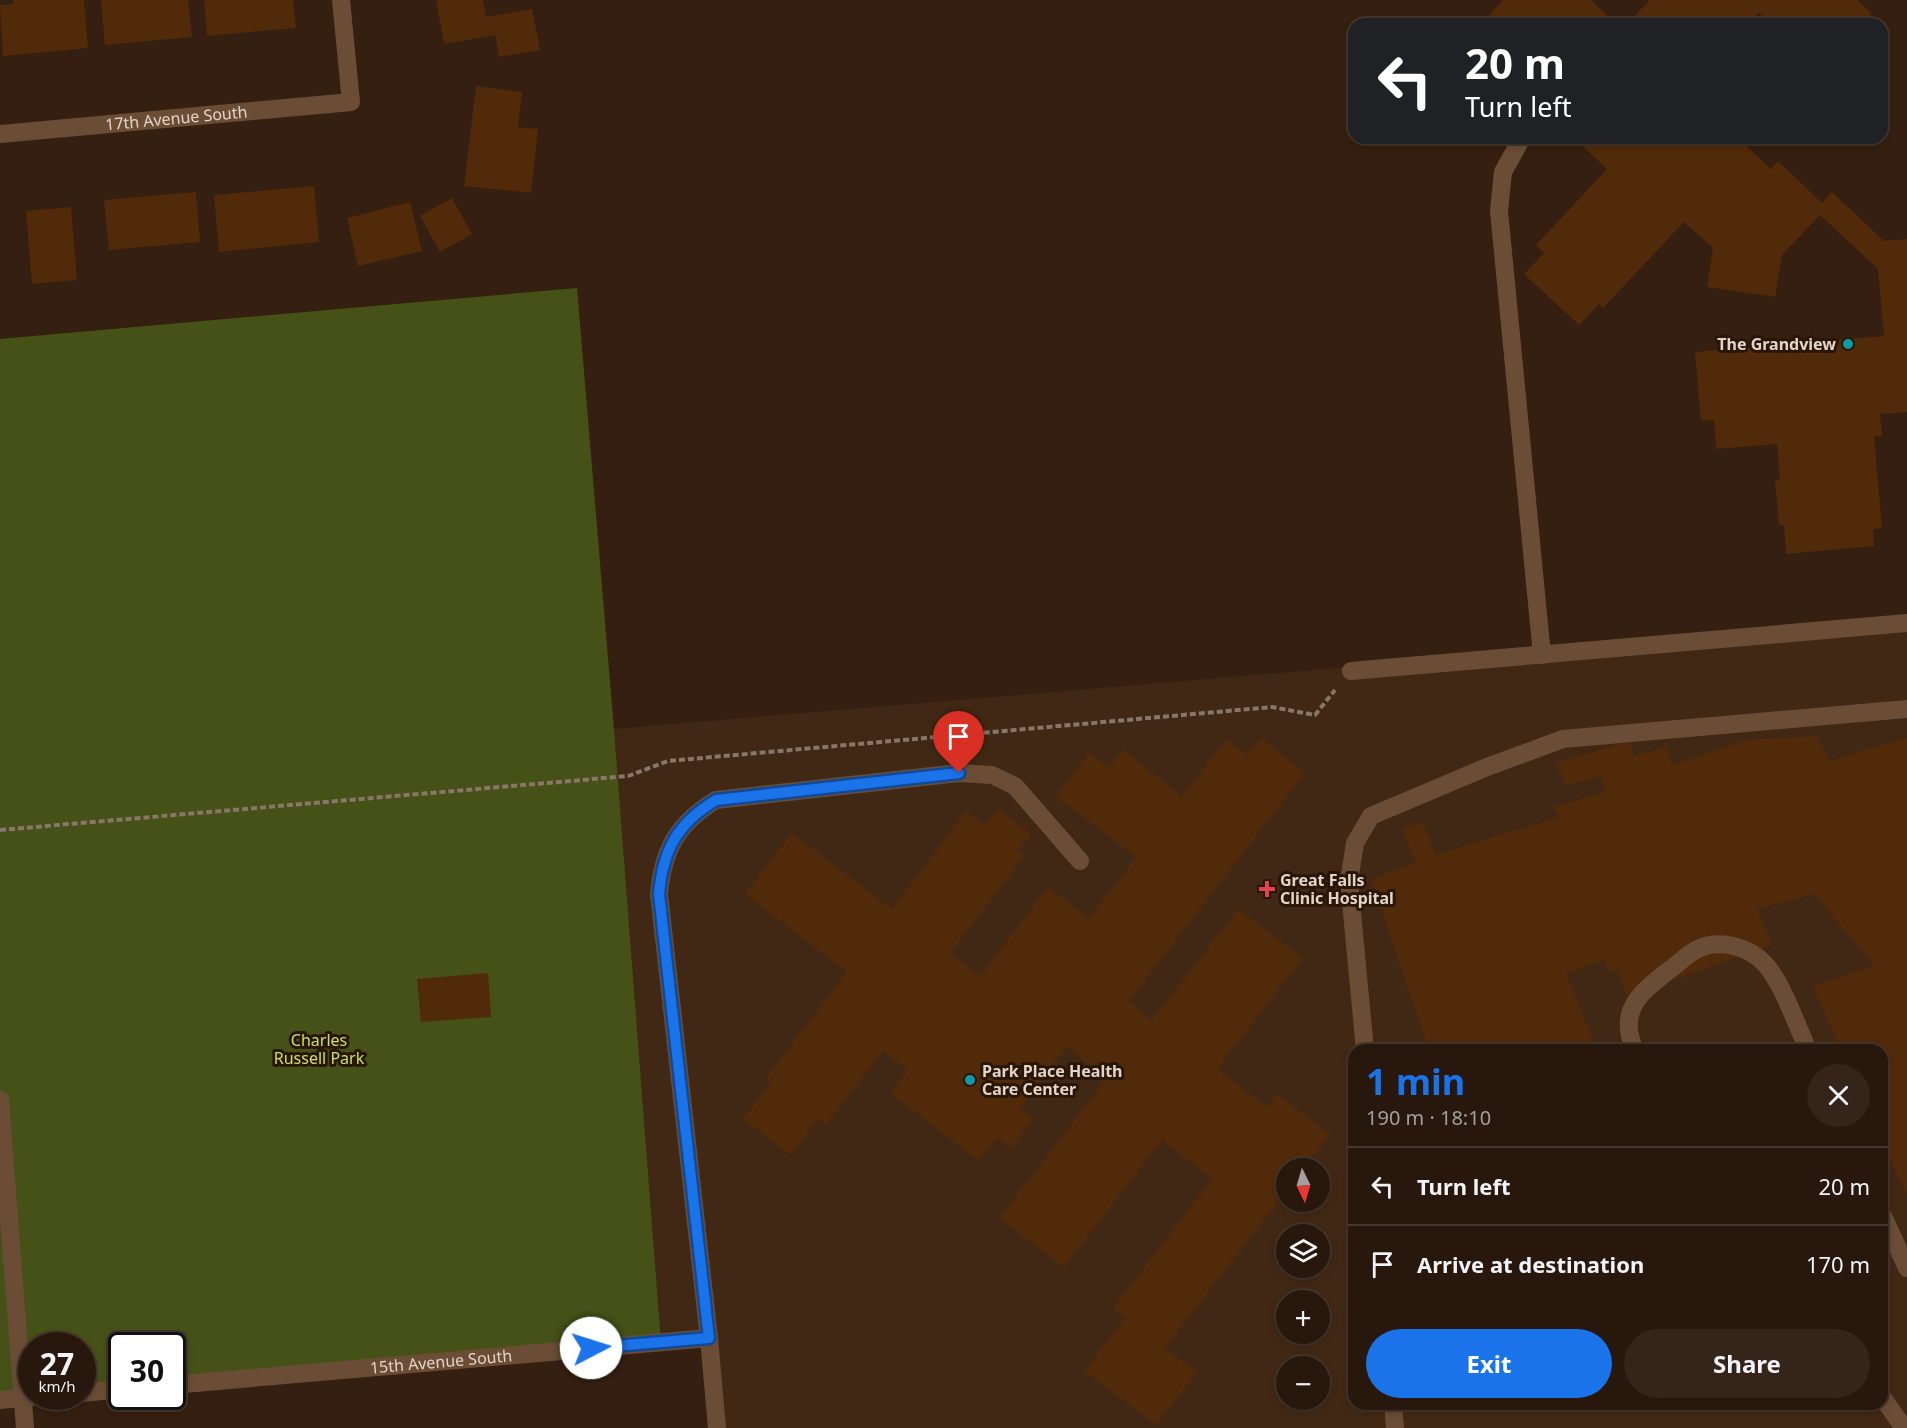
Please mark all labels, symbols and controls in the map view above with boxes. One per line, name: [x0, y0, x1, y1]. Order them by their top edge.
text: 20 m: [1465, 34, 1565, 91]
icon: left: [1366, 42, 1444, 120]
text: Turn left: [1465, 88, 1571, 125]
street label: 17th Avenue South: [104, 101, 248, 135]
place label: The Grandview: [1717, 333, 1836, 355]
marker: The Grandview: [1841, 337, 1855, 351]
pin: [933, 711, 984, 773]
icon: arrive: [942, 720, 975, 753]
place label: Great Falls Clinic Hospital: [1280, 869, 1394, 909]
marker: Great Falls Clinic Hospital: [1258, 880, 1276, 898]
park label: Charles Russell Park: [274, 1029, 365, 1069]
text: 1 min: [1366, 1057, 1465, 1106]
place label: Park Place Health Care Center: [982, 1060, 1123, 1100]
button: close: [1807, 1064, 1870, 1127]
marker: Park Place Health Care Center: [963, 1073, 977, 1087]
text: 190 m · 18:10: [1366, 1104, 1491, 1131]
north arrow: [1276, 1158, 1330, 1212]
map controls: [1276, 1158, 1330, 1410]
icon: left: [1366, 1170, 1399, 1203]
text: Turn left: [1417, 1171, 1511, 1201]
text: 20 m: [1819, 1171, 1870, 1201]
button: layers: [1276, 1224, 1330, 1278]
icon: arrive: [1366, 1248, 1399, 1281]
text: Arrive at destination: [1417, 1249, 1644, 1279]
text: 170 m: [1806, 1249, 1870, 1279]
button: +: [1276, 1290, 1330, 1344]
position arrow: [559, 1316, 623, 1380]
button: Exit: [1366, 1329, 1612, 1398]
button: Share: [1624, 1329, 1870, 1398]
speed limit sign: 30: [108, 1332, 186, 1410]
text: 27: [40, 1343, 74, 1384]
street label: 15th Avenue South: [369, 1344, 513, 1379]
button: −: [1276, 1356, 1330, 1410]
text: km/h: [39, 1376, 75, 1396]

